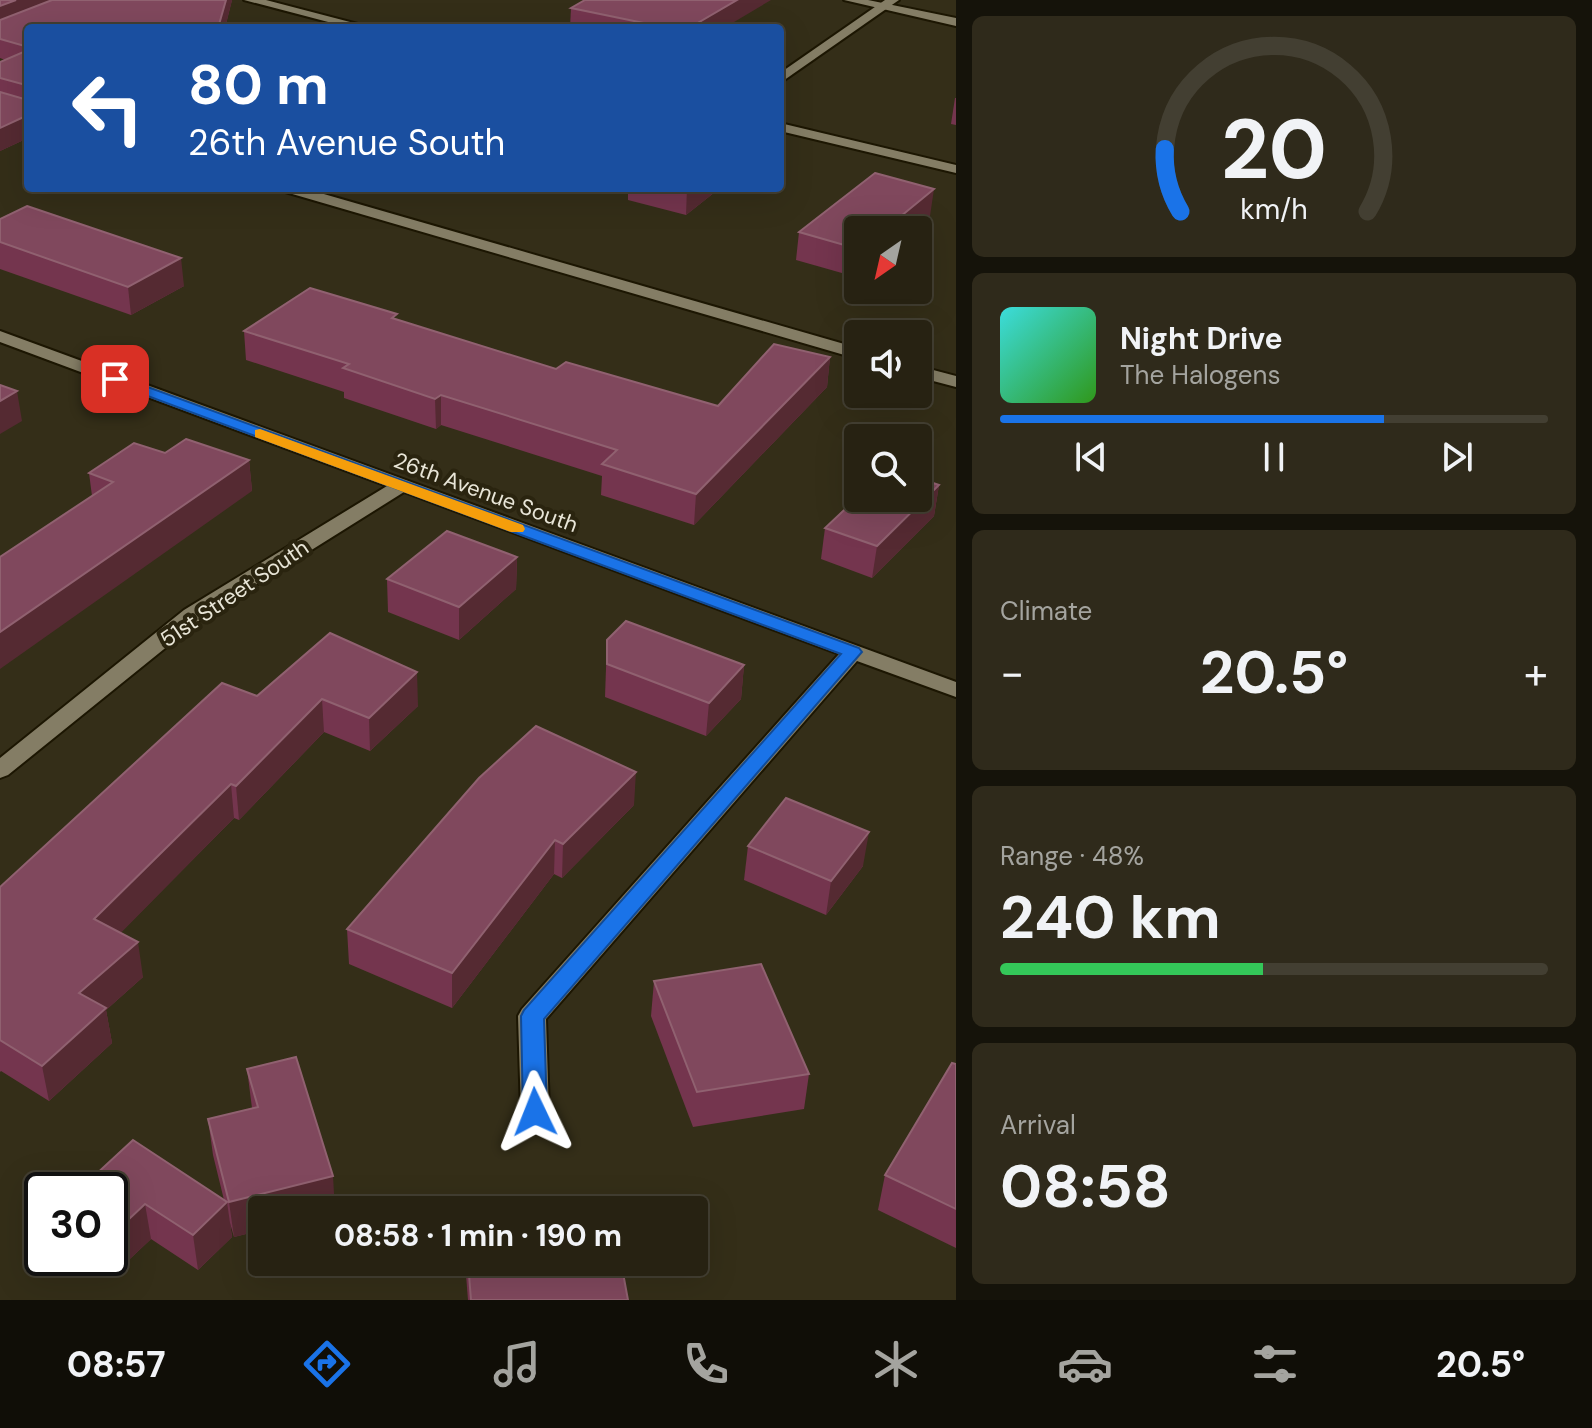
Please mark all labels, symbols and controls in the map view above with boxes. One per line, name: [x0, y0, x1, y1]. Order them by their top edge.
text: 80 m: [188, 48, 329, 121]
icon: left: [56, 56, 160, 160]
text: 20: [1221, 95, 1327, 204]
text: 26th Avenue South: [188, 119, 505, 166]
text: km/h: [1240, 192, 1308, 229]
north arrow: [844, 216, 932, 304]
map controls: [844, 216, 932, 512]
text: Night Drive: [1120, 319, 1283, 358]
button: sound: [844, 320, 932, 408]
pin: [81, 345, 149, 413]
icon: arrive: [93, 357, 137, 401]
text: The Halogens: [1120, 358, 1280, 392]
button: search: [844, 424, 932, 512]
icon: previous: [1069, 435, 1113, 479]
icon: pause: [1252, 435, 1296, 479]
icon: next: [1435, 435, 1479, 479]
street label: 26th Avenue South: [390, 446, 582, 539]
street label: 51st Street South: [154, 533, 314, 654]
text: Climate: [1000, 594, 1092, 628]
text: 20.5°: [1200, 633, 1348, 712]
text: −: [1000, 644, 1024, 702]
text: +: [1524, 644, 1548, 702]
text: Range · 48%: [1000, 839, 1144, 873]
text: 240 km: [1000, 878, 1221, 957]
position arrow: [493, 1070, 577, 1154]
text: Arrival: [1000, 1108, 1076, 1142]
text: 08:58: [1000, 1147, 1171, 1226]
speed limit sign: 30: [24, 1172, 128, 1276]
text: 08:58 · 1 min · 190 m: [334, 1216, 622, 1255]
icon: directions: [299, 1336, 355, 1392]
icon: music: [489, 1336, 545, 1392]
icon: phone: [678, 1336, 734, 1392]
icon: climate: [868, 1336, 924, 1392]
icon: car: [1057, 1336, 1113, 1392]
icon: filters: [1247, 1336, 1303, 1392]
text: 08:57: [67, 1341, 166, 1388]
text: 20.5°: [1436, 1341, 1525, 1388]

